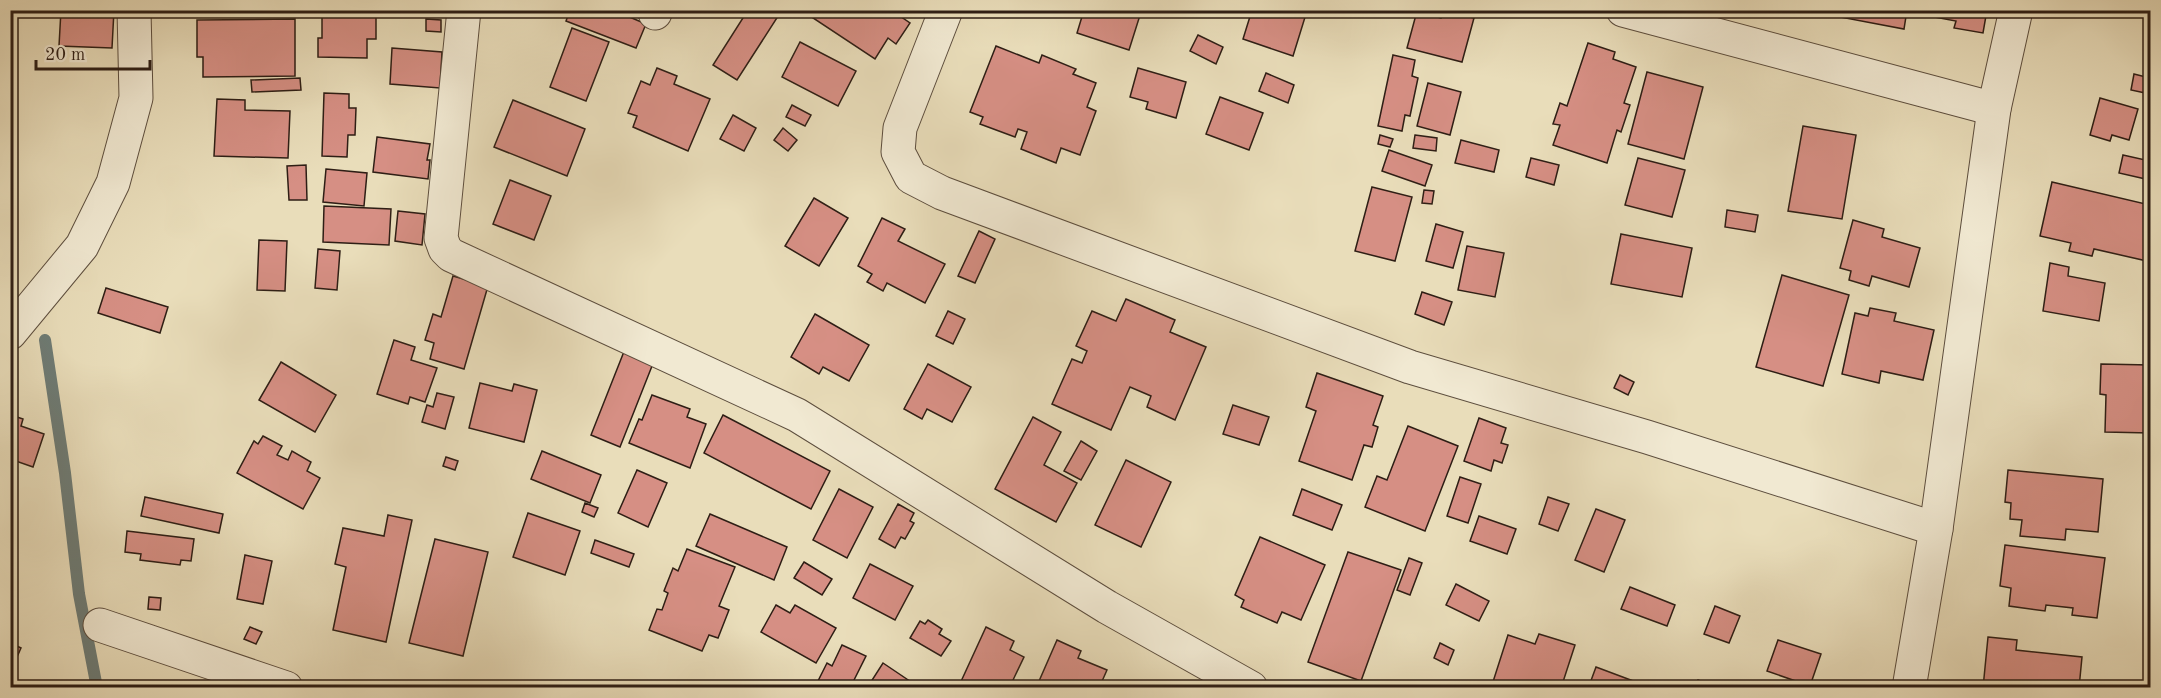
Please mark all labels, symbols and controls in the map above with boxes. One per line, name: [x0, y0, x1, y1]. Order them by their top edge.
scale bar: [36, 33, 150, 71]
text: 20 m: [45, 46, 85, 64]

